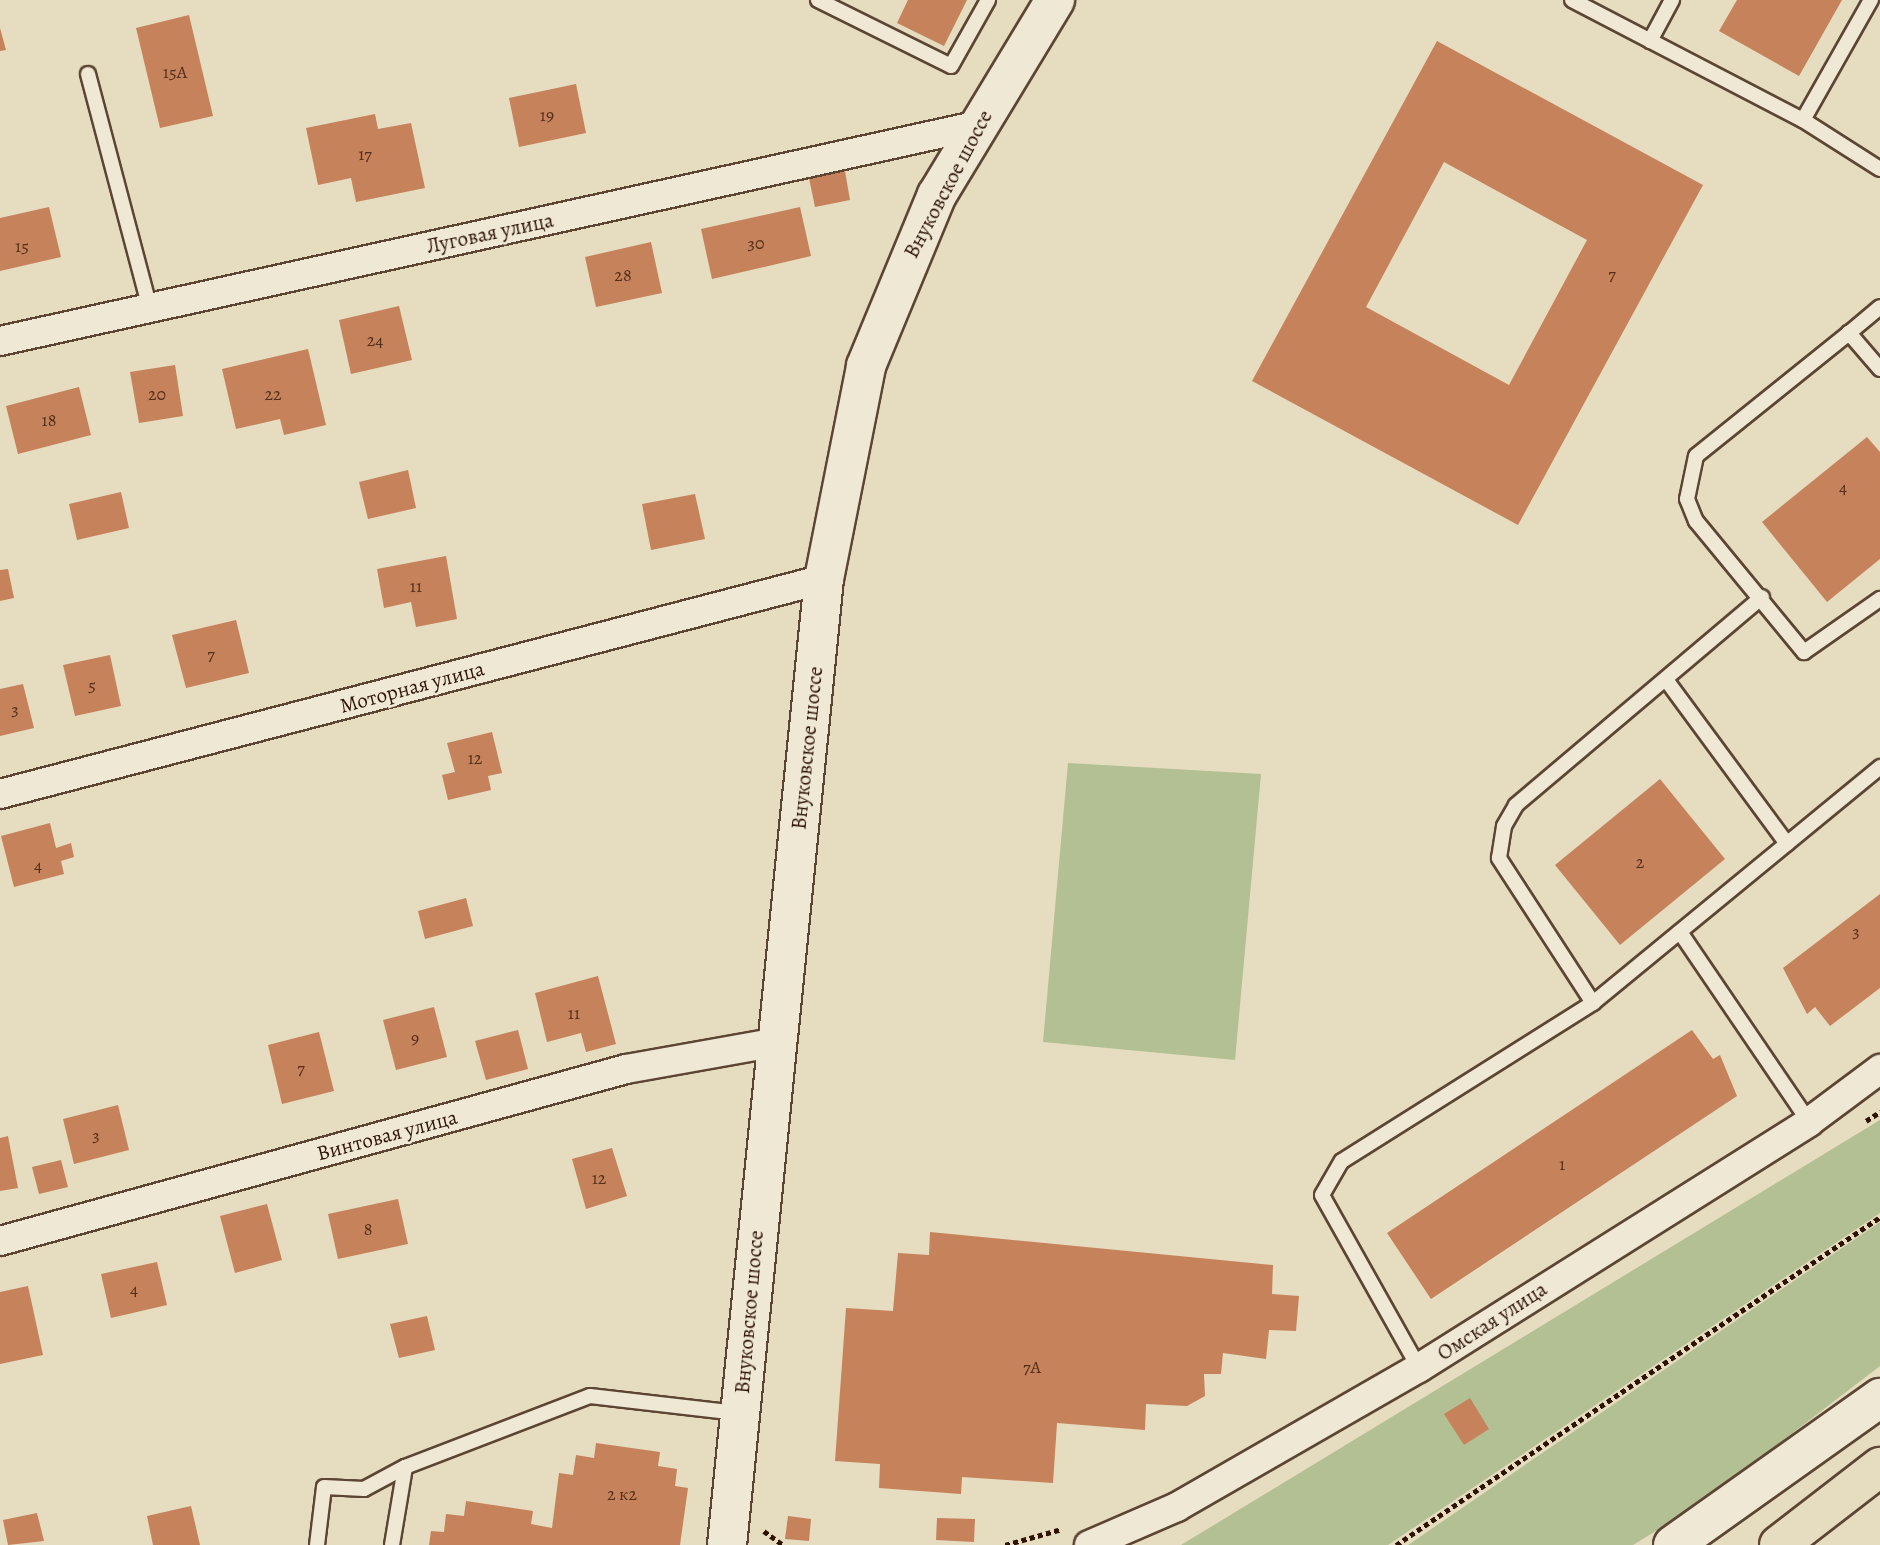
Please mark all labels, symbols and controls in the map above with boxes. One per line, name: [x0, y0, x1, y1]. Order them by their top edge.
house number: 15А: [163, 61, 187, 83]
house number: 19: [540, 104, 554, 126]
street label: Внуковское шоссе: [898, 106, 998, 262]
house number: 17: [358, 143, 372, 165]
street label: Луговая улица: [424, 207, 556, 259]
house number: 30: [747, 232, 765, 254]
house number: 15: [15, 235, 29, 257]
house number: 7: [1608, 263, 1616, 285]
house number: 28: [614, 264, 632, 286]
house number: 24: [367, 329, 383, 351]
house number: 20: [148, 383, 166, 405]
house number: 22: [264, 383, 282, 405]
house number: 18: [42, 409, 56, 431]
house number: 4: [1839, 476, 1847, 498]
house number: 11: [410, 575, 422, 597]
house number: 7: [207, 643, 215, 665]
street label: Моторная улица: [337, 656, 487, 718]
street label: Внуковское шоссе: [786, 665, 828, 831]
house number: 5: [88, 674, 96, 696]
house number: 3: [11, 698, 19, 720]
house number: 12: [468, 747, 482, 769]
house number: 2: [1636, 851, 1644, 873]
house number: 4: [34, 854, 42, 876]
house number: 3: [1852, 920, 1860, 942]
house number: 11: [568, 1002, 580, 1024]
house number: 9: [411, 1027, 419, 1049]
house number: 7: [297, 1057, 305, 1079]
street label: Винтовая улица: [314, 1104, 460, 1166]
house number: 3: [92, 1124, 100, 1146]
house number: 1: [1559, 1153, 1565, 1175]
house number: 12: [592, 1167, 606, 1189]
house number: 8: [364, 1218, 372, 1240]
street label: Внуковское шоссе: [729, 1229, 769, 1395]
street label: Омская улица: [1432, 1276, 1552, 1366]
house number: 4: [130, 1278, 138, 1300]
house number: 7А: [1023, 1356, 1041, 1378]
house number: 2 к2: [607, 1483, 637, 1505]

